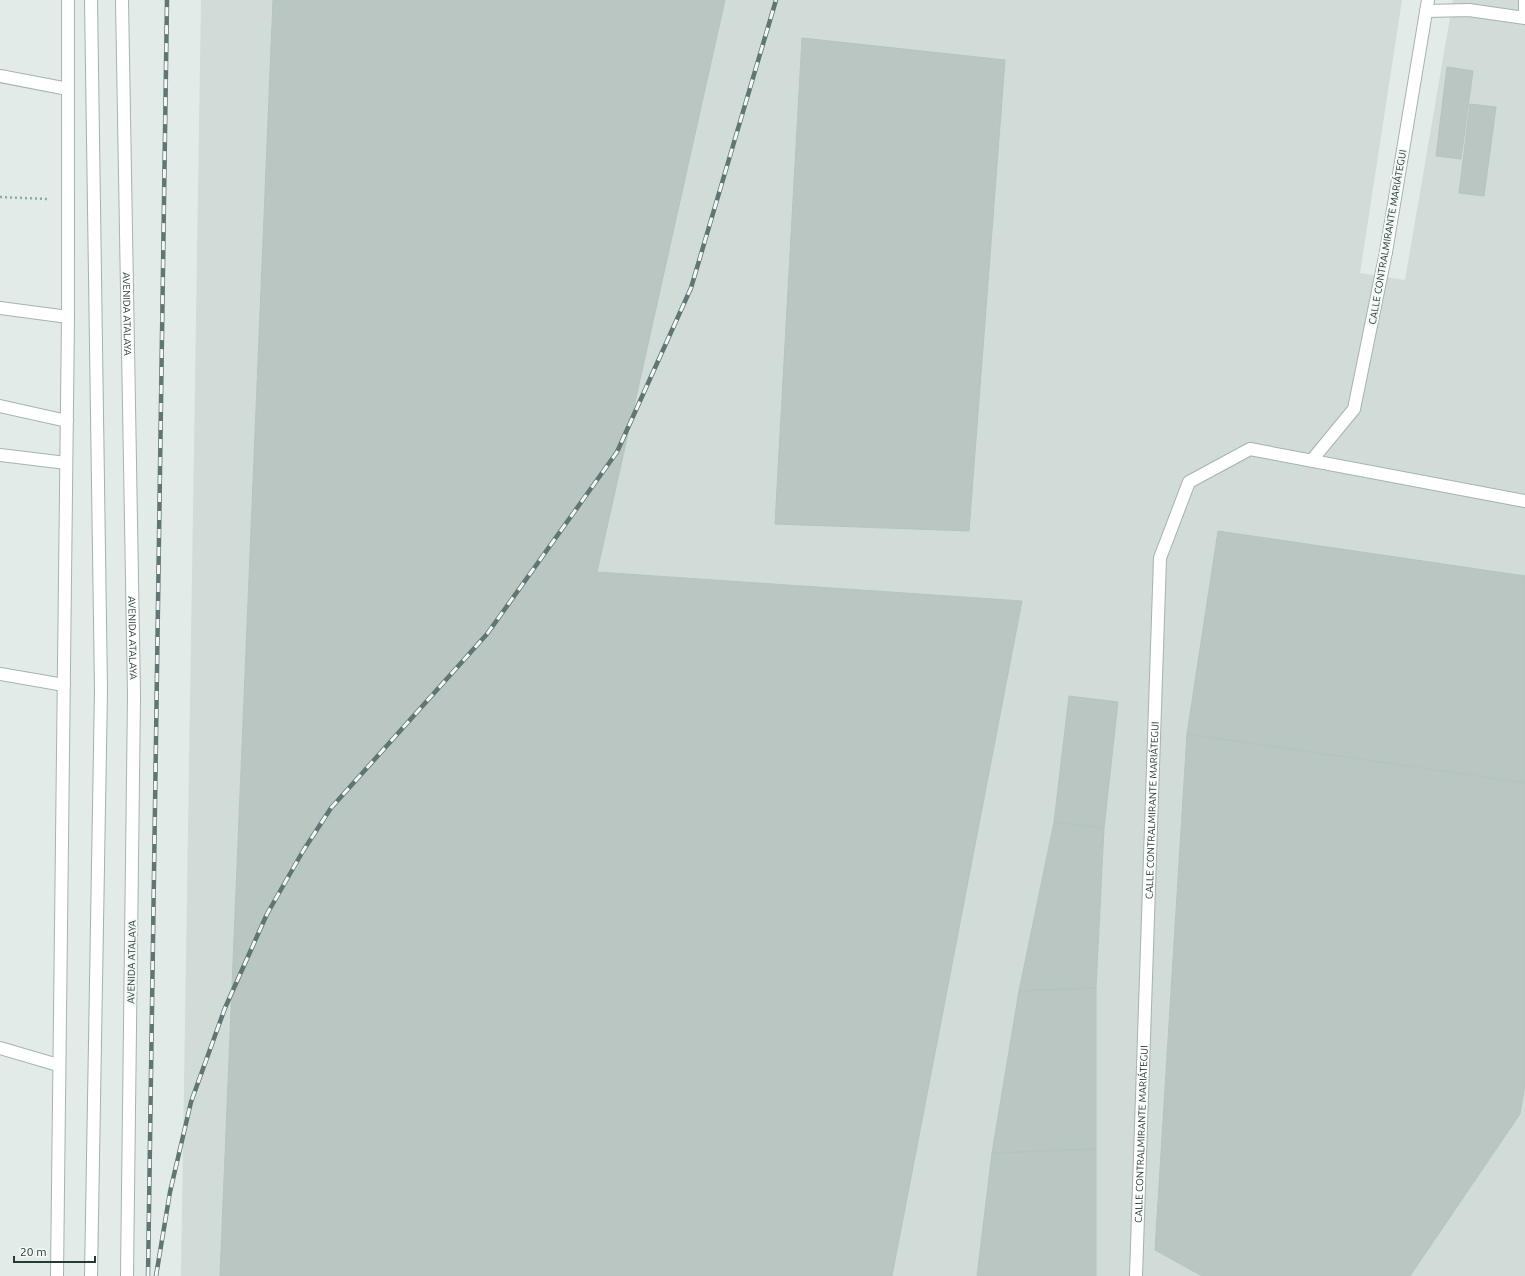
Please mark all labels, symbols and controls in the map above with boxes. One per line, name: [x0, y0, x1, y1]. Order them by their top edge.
street label: CALLE CONTRALMIRANTE MARIÁTEGUI: [1366, 149, 1408, 325]
street label: AVENIDA ATALAYA: [121, 272, 133, 356]
street label: AVENIDA ATALAYA: [126, 596, 139, 680]
street label: CALLE CONTRALMIRANTE MARIÁTEGUI: [1144, 721, 1161, 899]
street label: AVENIDA ATALAYA: [125, 920, 138, 1004]
street label: CALLE CONTRALMIRANTE MARIÁTEGUI: [1133, 1045, 1150, 1223]
scale bar: [14, 1238, 95, 1264]
text: 20 m: [20, 1245, 47, 1258]

